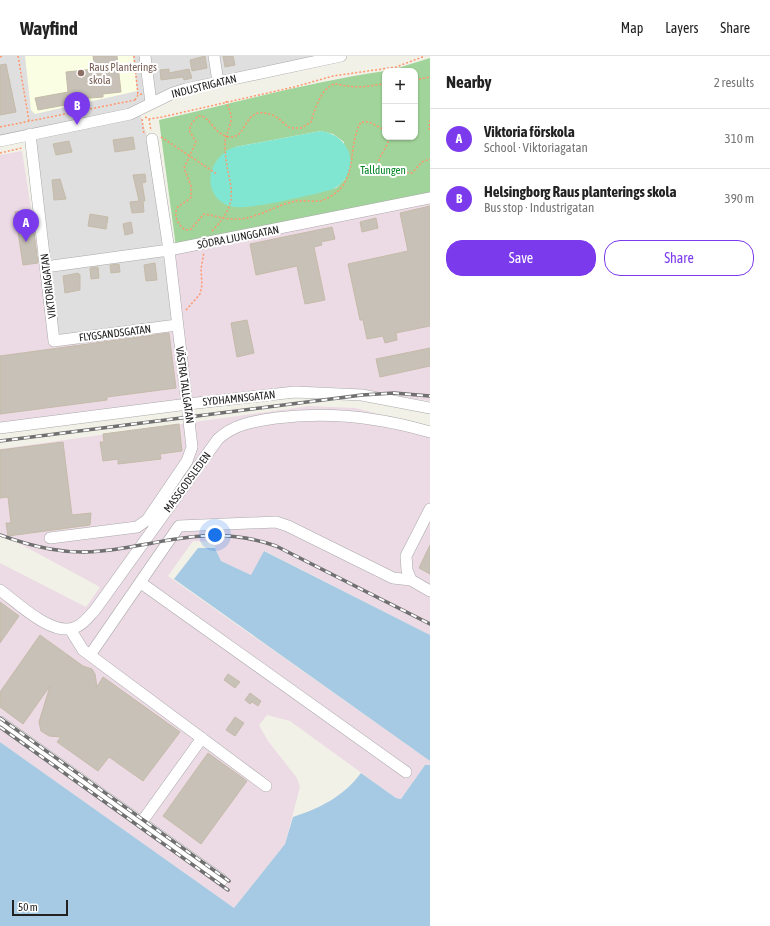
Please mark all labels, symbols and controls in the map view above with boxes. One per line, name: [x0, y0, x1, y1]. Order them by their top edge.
text: Wayfind: [20, 17, 78, 39]
text: Map: [621, 20, 643, 36]
text: Layers: [665, 20, 698, 36]
text: Share: [720, 20, 750, 36]
place label: Raus Planterings skola: [89, 61, 157, 86]
marker: Raus Planterings skola: [76, 68, 86, 78]
map controls: [382, 68, 418, 140]
button: +: [382, 68, 418, 104]
street label: INDUSTRIGATAN: [170, 72, 238, 100]
text: Nearby: [446, 72, 492, 92]
text: 2 results: [714, 75, 754, 90]
pin: B: [64, 92, 90, 125]
button: −: [382, 104, 418, 140]
text: Viktoria förskola: [484, 123, 575, 140]
text: A: [456, 131, 462, 146]
text: 310 m: [725, 131, 754, 146]
text: School · Viktoriagatan: [484, 140, 588, 155]
park label: Talldungen: [360, 164, 406, 176]
text: Helsingborg Raus planterings skola: [484, 183, 677, 200]
text: B: [456, 191, 462, 206]
text: 390 m: [725, 191, 754, 206]
text: Bus stop · Industrigatan: [484, 200, 594, 215]
pin: A: [13, 209, 39, 242]
street label: SÖDRA LJUNGGATAN: [196, 223, 280, 251]
button: Save: [446, 240, 596, 276]
button: Share: [604, 240, 754, 276]
street label: VIKTORIAGATAN: [38, 253, 58, 319]
street label: FLYGSANDSGATAN: [78, 323, 152, 343]
street label: VÄSTRA TALLGATAN: [174, 346, 196, 424]
street label: SYDHAMNSGATAN: [202, 388, 276, 408]
street label: MASSGODSLEDEN: [161, 450, 213, 514]
your location: [205, 525, 225, 545]
scale bar: [12, 898, 68, 917]
text: 50 m: [18, 901, 38, 913]

